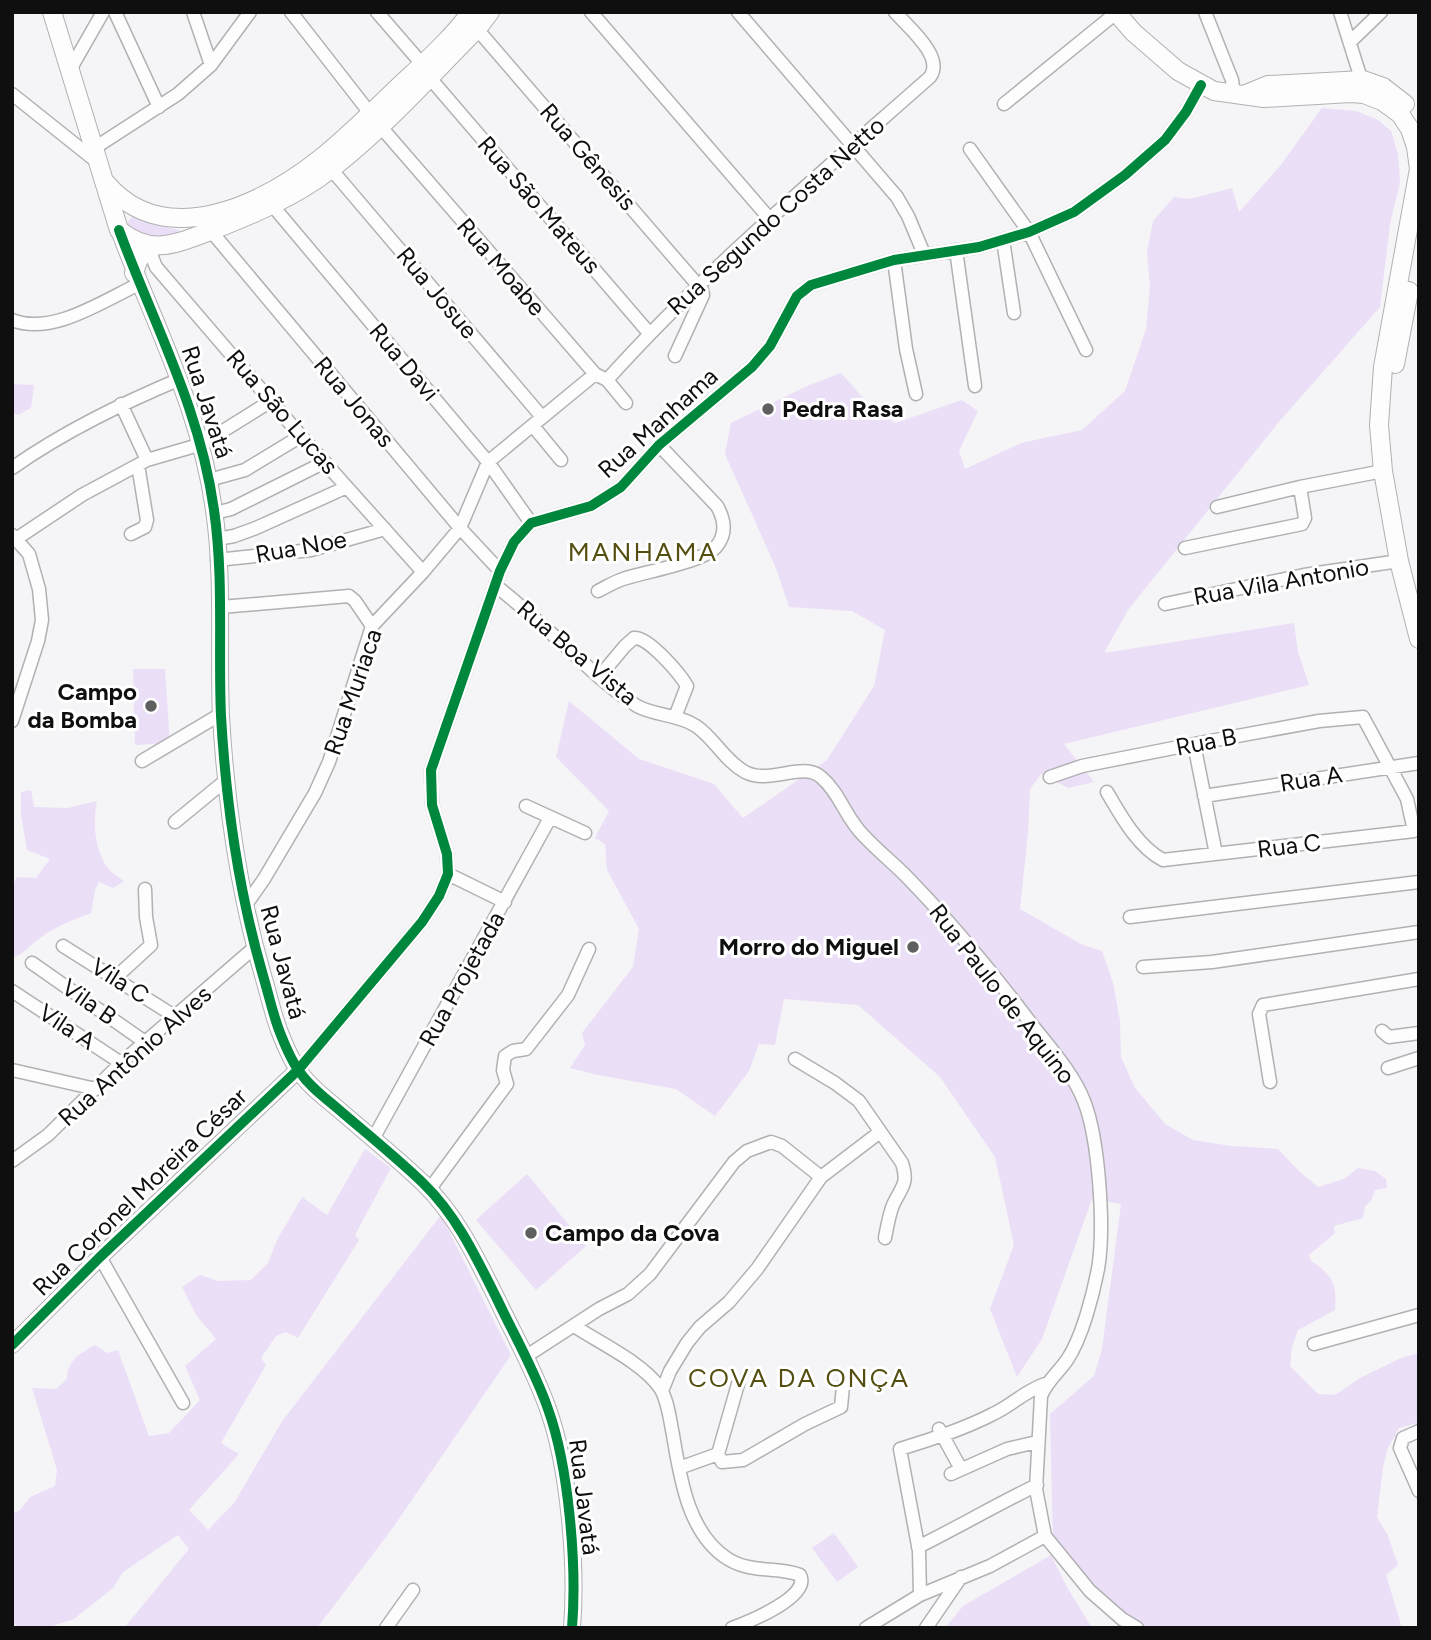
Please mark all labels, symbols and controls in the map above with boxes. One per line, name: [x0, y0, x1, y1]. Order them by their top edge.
street label: Rua Gênesis: [534, 97, 643, 216]
street label: Rua Segundo Costa Netto: [661, 110, 890, 321]
street label: Rua São Mateus: [472, 130, 607, 279]
street label: Rua Moabe: [451, 212, 552, 322]
street label: Rua Josue: [391, 241, 484, 344]
street label: Rua Davi: [363, 317, 445, 407]
street label: Rua Javatá: [176, 342, 239, 462]
street label: Rua São Lucas: [220, 343, 344, 480]
street label: Rua Jonas: [308, 350, 401, 453]
street label: Rua Manhama: [592, 361, 723, 484]
place label: Pedra Rasa: [782, 394, 904, 423]
marker: Pedra Rasa: [760, 401, 776, 417]
street label: Rua Noe: [253, 524, 349, 569]
district label: MANHAMA: [568, 536, 718, 568]
street label: Rua Vila Antonio: [1191, 552, 1371, 611]
street label: Rua Boa Vista: [511, 594, 643, 711]
street label: Rua Muriaca: [317, 625, 388, 759]
place label: Campo da Bomba: [28, 677, 137, 734]
marker: Campo da Bomba: [143, 698, 159, 714]
street label: Rua B: [1173, 721, 1239, 762]
street label: Rua A: [1278, 759, 1345, 798]
street label: Rua C: [1255, 827, 1322, 864]
street label: Rua Paulo de Aquino: [923, 898, 1082, 1089]
street label: Rua Javatá: [254, 902, 313, 1022]
street label: Rua Projetada: [413, 906, 510, 1051]
place label: Morro do Miguel: [719, 932, 899, 961]
marker: Morro do Miguel: [905, 939, 921, 955]
street label: Vila C: [86, 952, 155, 1010]
street label: Vila B: [56, 972, 122, 1031]
street label: Rua Antônio Alves: [52, 979, 217, 1132]
street label: Vila A: [33, 998, 102, 1056]
street label: Rua Coronel Moreira César: [26, 1082, 253, 1302]
place label: Campo da Cova: [545, 1218, 720, 1247]
marker: Campo da Cova: [523, 1225, 539, 1241]
district label: COVA DA ONÇA: [688, 1362, 910, 1394]
street label: Rua Javatá: [563, 1437, 606, 1557]

